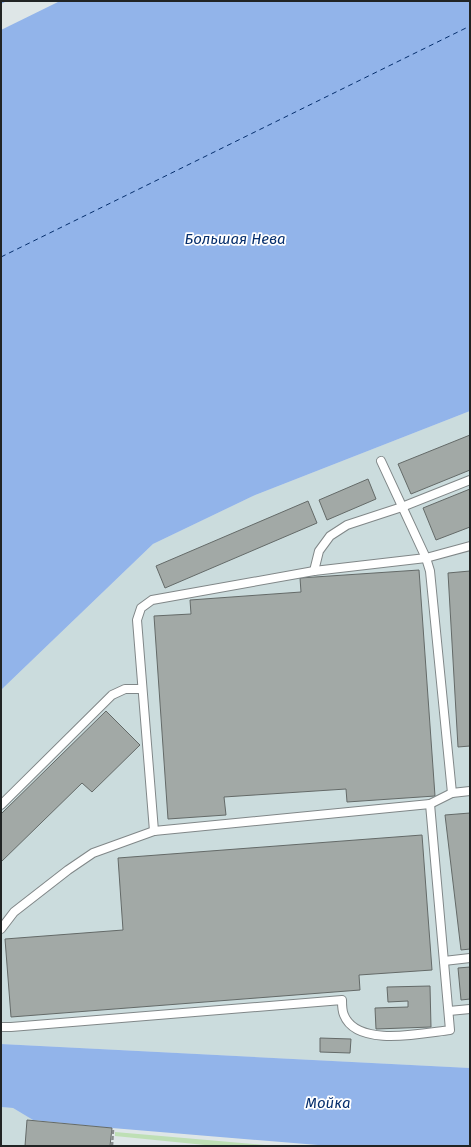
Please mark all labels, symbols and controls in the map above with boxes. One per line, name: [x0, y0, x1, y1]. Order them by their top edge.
water label: Большая Нева: [185, 230, 285, 248]
water label: Мойка: [305, 1094, 351, 1112]

